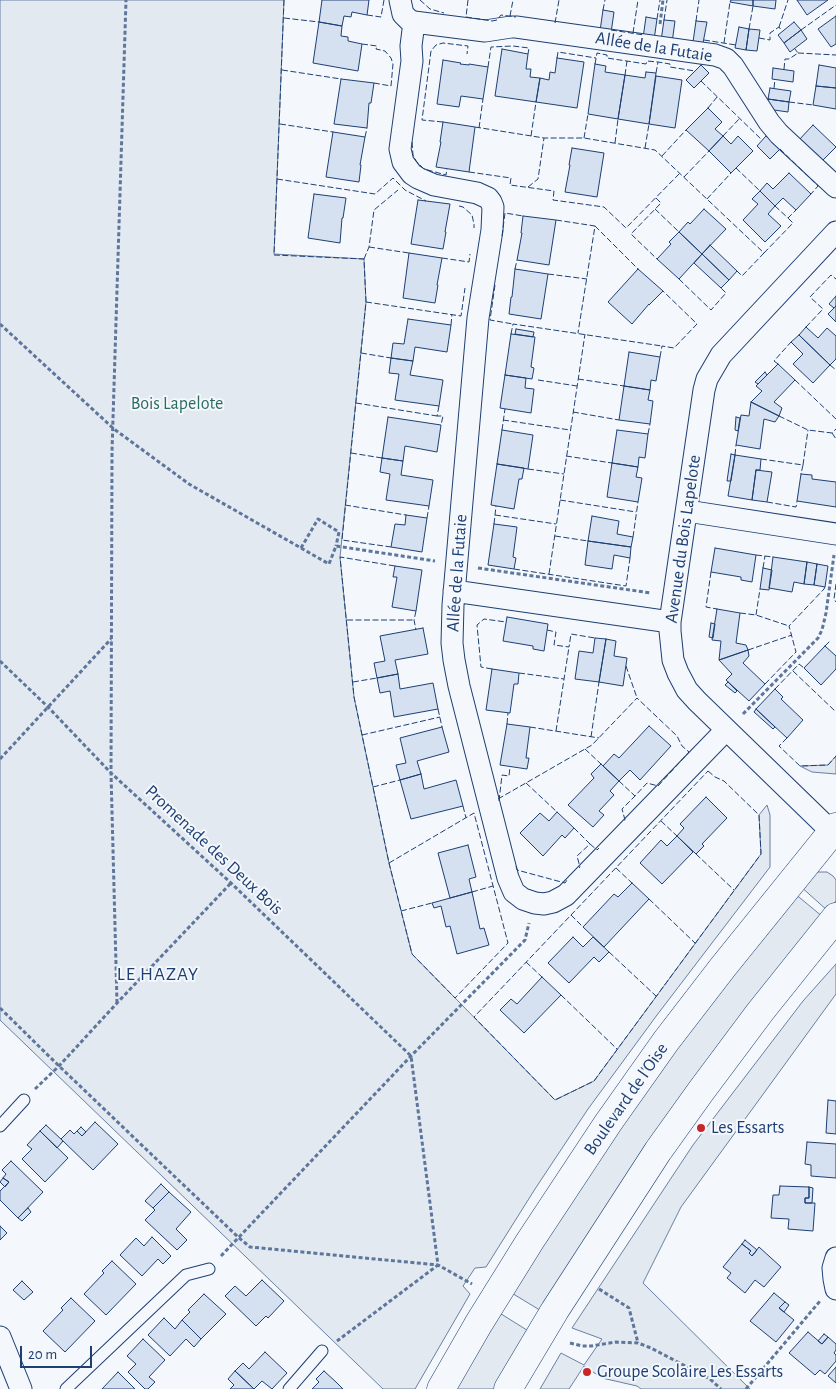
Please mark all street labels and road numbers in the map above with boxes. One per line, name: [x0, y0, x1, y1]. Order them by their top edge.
street label: Allée de la Futaie: [594, 27, 714, 67]
street label: Avenue du Bois Lapelote: [661, 454, 705, 624]
street label: Allée de la Futaie: [442, 513, 472, 633]
street label: Promenade des Deux Bois: [140, 780, 288, 920]
street label: Boulevard de l'Oise: [579, 1039, 673, 1159]

